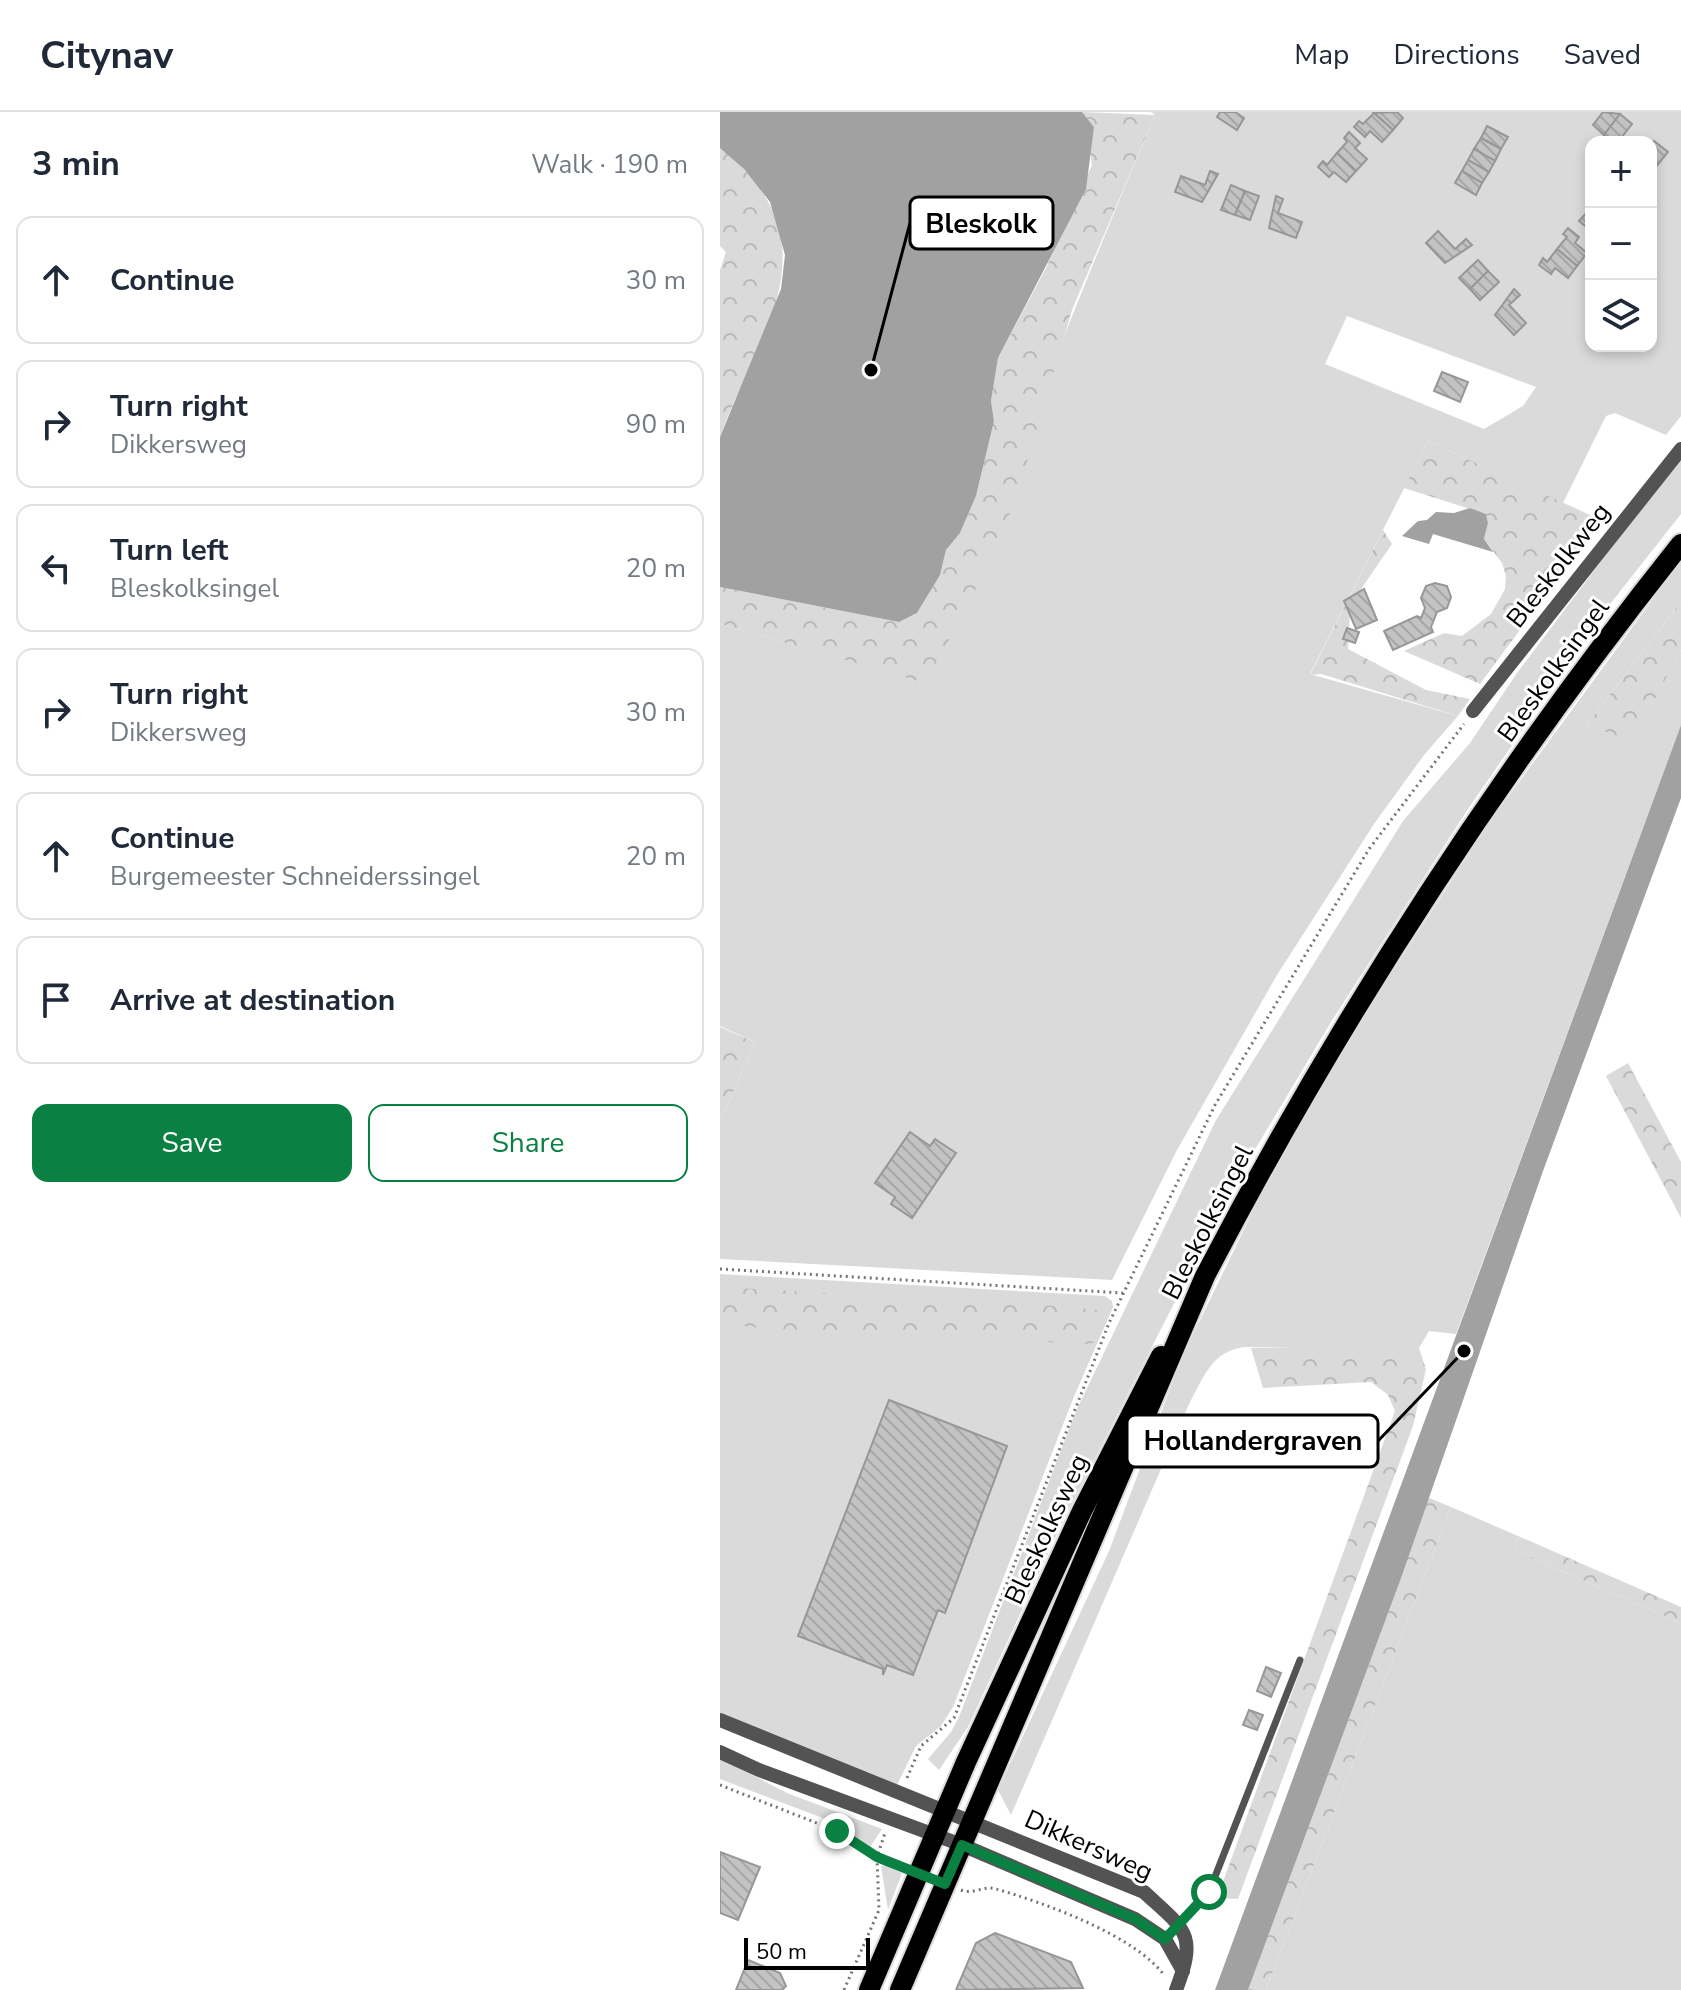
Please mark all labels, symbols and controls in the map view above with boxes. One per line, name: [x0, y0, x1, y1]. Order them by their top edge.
text: Citynav: [40, 30, 173, 81]
text: Map: [1294, 36, 1349, 74]
text: Directions: [1393, 36, 1520, 74]
text: Saved: [1564, 36, 1641, 74]
map controls: [1585, 136, 1657, 352]
button: +: [1585, 136, 1657, 208]
text: 3 min: [32, 141, 120, 187]
text: Walk · 190 m: [531, 147, 688, 182]
callout: Bleskolk: [910, 197, 1053, 249]
text: Bleskolk: [925, 205, 1038, 243]
button: −: [1585, 208, 1657, 280]
icon: ahead: [34, 258, 78, 302]
text: Continue: [110, 260, 235, 301]
text: 30 m: [626, 263, 686, 298]
button: layers: [1585, 280, 1657, 352]
text: Turn right: [110, 386, 248, 427]
icon: right: [34, 402, 78, 446]
text: 90 m: [626, 407, 686, 442]
text: Dikkersweg: [110, 427, 247, 462]
street label: Bleskolkweg: [1499, 496, 1618, 635]
text: Turn left: [110, 530, 228, 571]
icon: left: [34, 546, 78, 590]
text: 20 m: [626, 551, 686, 586]
text: Bleskolksingel: [110, 571, 279, 606]
street label: Bleskolksingel: [1490, 591, 1617, 749]
text: Turn right: [110, 674, 248, 715]
icon: right: [34, 690, 78, 734]
text: 30 m: [626, 695, 686, 730]
text: Dikkersweg: [110, 715, 247, 750]
text: Continue: [110, 818, 235, 859]
icon: ahead: [34, 834, 78, 878]
text: 20 m: [626, 839, 686, 874]
text: Burgemeester Schneiderssingel: [110, 859, 480, 894]
icon: arrive: [34, 978, 78, 1022]
text: Arrive at destination: [110, 980, 395, 1021]
button: Save: [32, 1104, 352, 1182]
button: Share: [368, 1104, 688, 1182]
street label: Bleskolksingel: [1153, 1139, 1262, 1306]
callout: Hollandergraven: [1127, 1415, 1378, 1467]
text: Hollandergraven: [1143, 1422, 1363, 1460]
street label: Bleskolksweg: [996, 1448, 1097, 1610]
street label: Dikkersweg: [1019, 1802, 1158, 1889]
route end: [819, 1813, 855, 1849]
route start: [1191, 1874, 1227, 1910]
scale bar: [744, 1934, 870, 1970]
text: 50 m: [756, 1937, 807, 1967]

